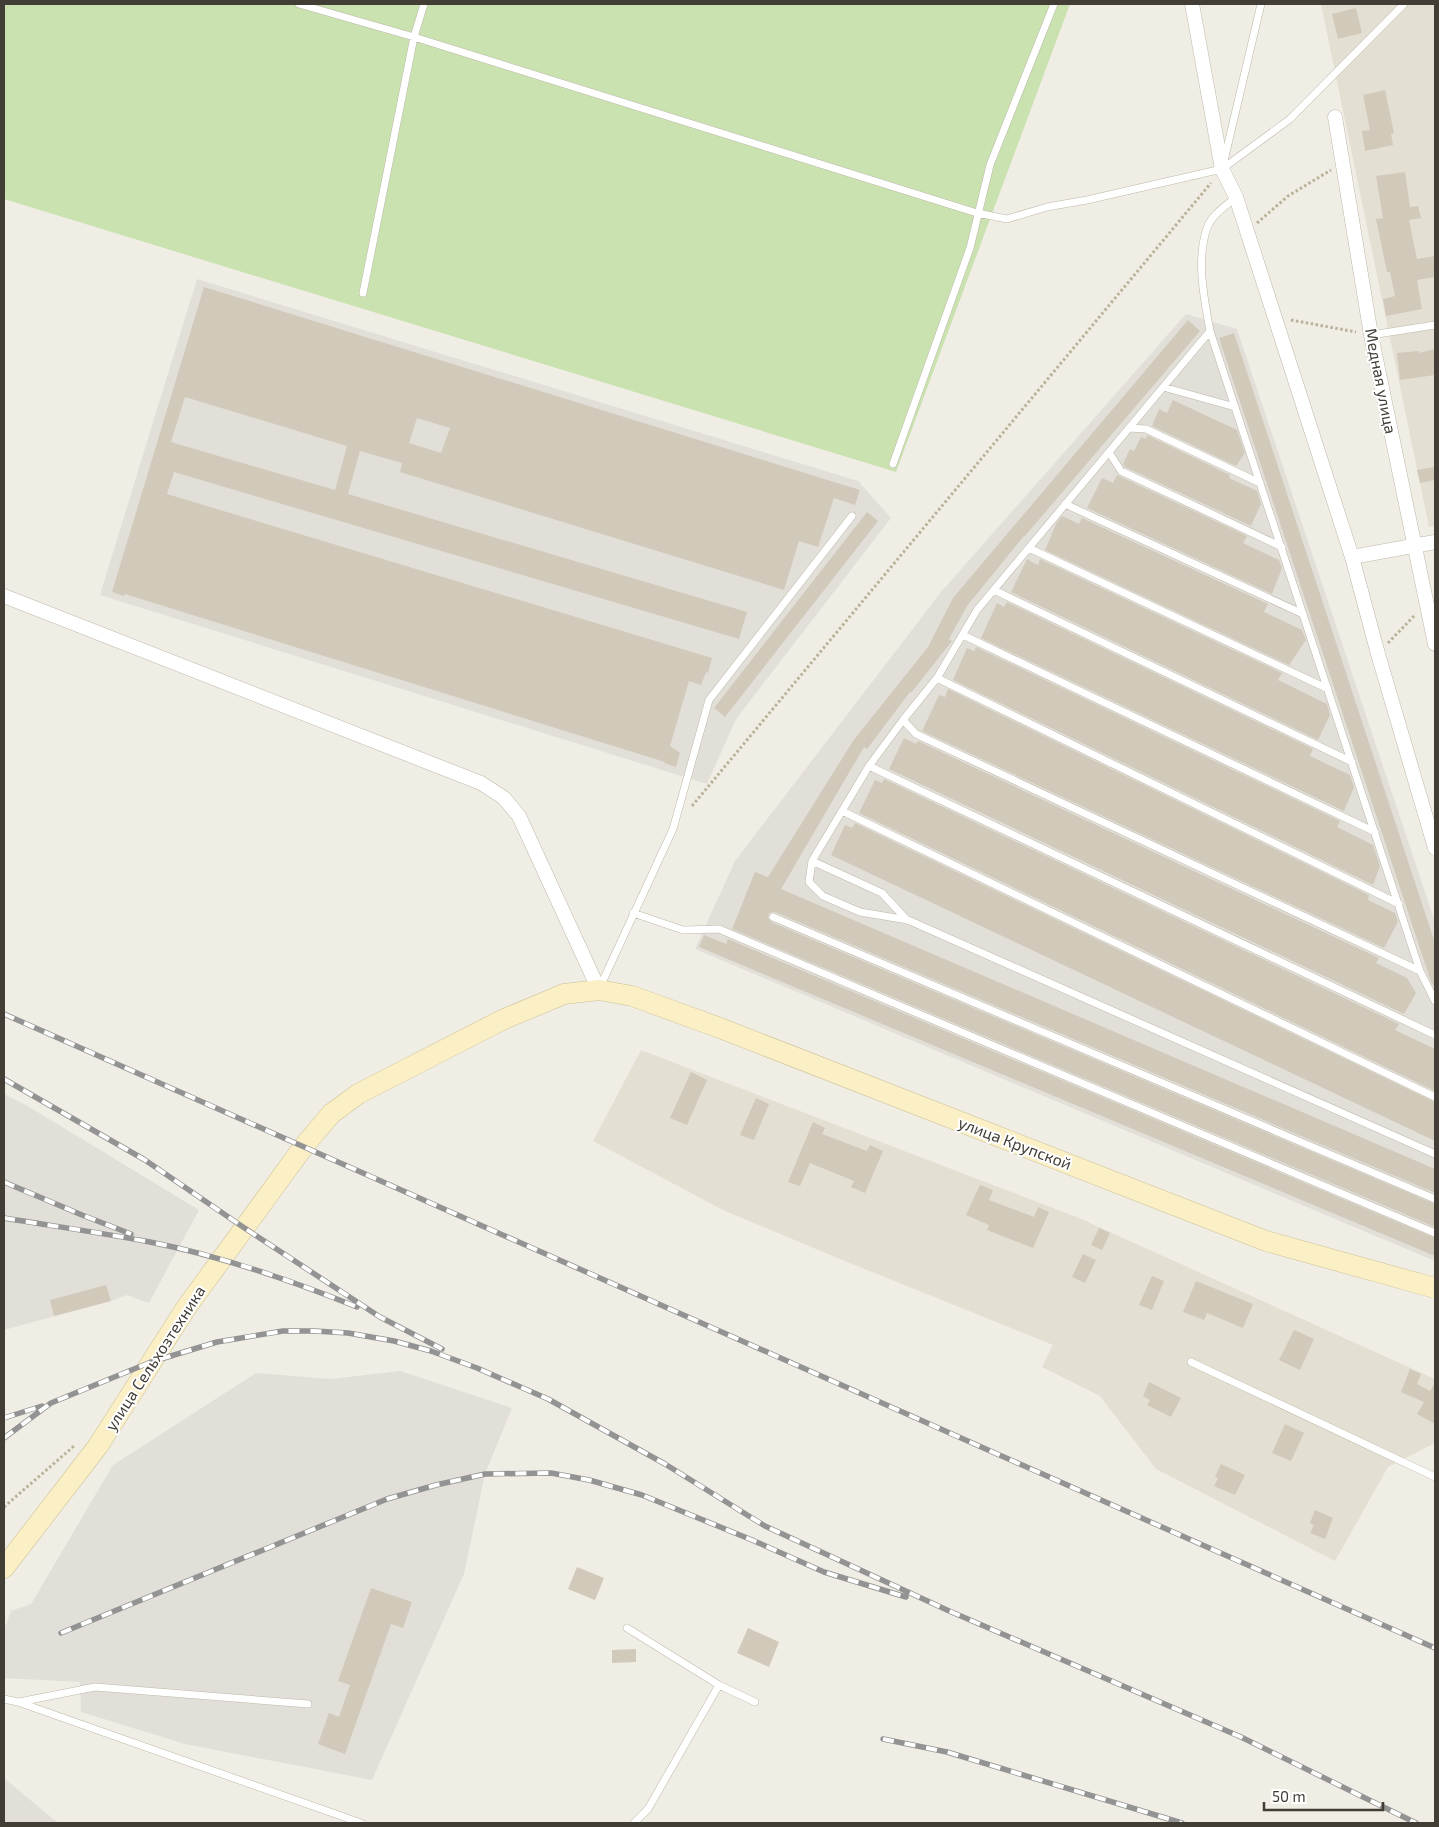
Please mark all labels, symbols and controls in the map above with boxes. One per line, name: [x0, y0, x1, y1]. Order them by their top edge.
street label: Медная улица: [1361, 327, 1401, 435]
street label: улица Крупской: [956, 1112, 1074, 1174]
street label: улица Сельхозтехника: [101, 1282, 209, 1434]
scale bar: [1264, 1780, 1383, 1812]
text: 50 m: [1272, 1787, 1306, 1805]

